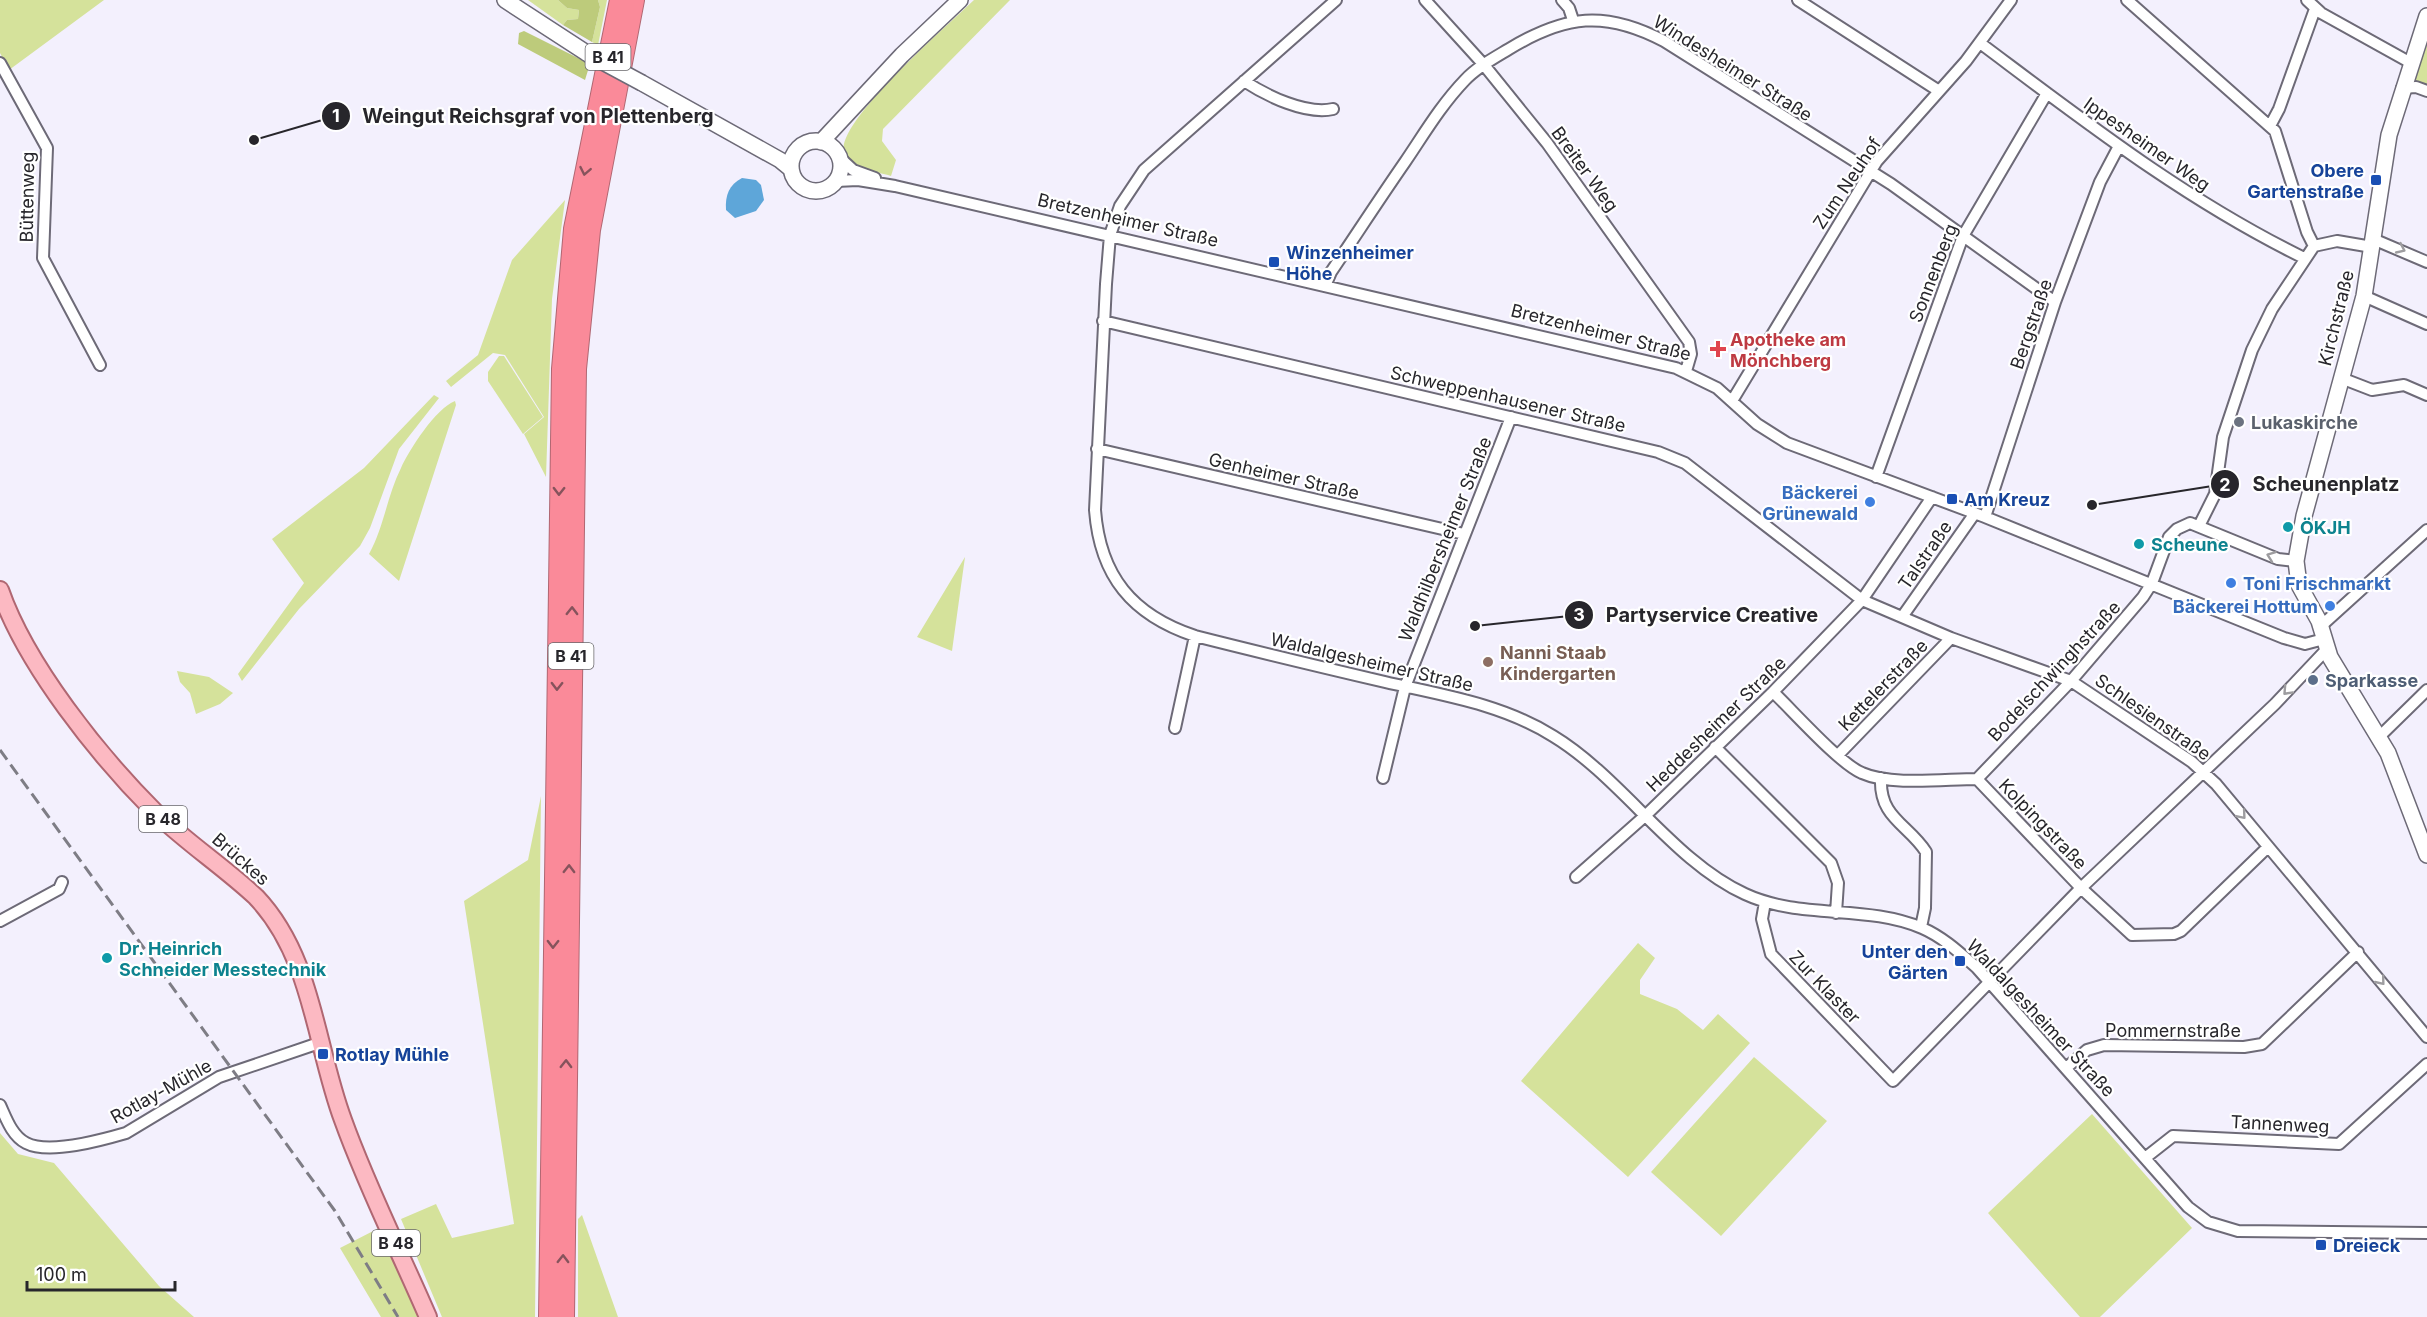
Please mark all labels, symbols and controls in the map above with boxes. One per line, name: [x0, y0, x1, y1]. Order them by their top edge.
street label: Windesheimer Straße: [1650, 11, 1816, 125]
road number: B 41: [586, 44, 630, 70]
street label: Ippesheimer Weg: [2080, 93, 2214, 195]
callout: Weingut Reichsgraf von Plettenberg: [321, 97, 726, 135]
text: Weingut Reichsgraf von Plettenberg: [362, 104, 714, 128]
text: 1: [332, 105, 340, 126]
street label: Breiter Weg: [1547, 123, 1623, 215]
street label: Zum Neuhof: [1809, 133, 1885, 233]
street label: Büttenweg: [16, 151, 38, 243]
place label: Obere Gartenstraße: [2247, 160, 2364, 202]
one-way arrow: [579, 166, 592, 176]
marker: Obere Gartenstraße: [2369, 173, 2383, 187]
street label: Bretzenheimer Straße: [1036, 189, 1220, 251]
street label: Sonnenberg: [1905, 221, 1961, 325]
place label: Winzenheimer Höhe: [1286, 242, 1414, 284]
one-way arrow: [2394, 242, 2405, 254]
marker: Winzenheimer Höhe: [1267, 255, 1281, 269]
street label: Kirchstraße: [2314, 268, 2358, 368]
street label: Bergstraße: [2006, 276, 2056, 372]
street label: Bretzenheimer Straße: [1509, 299, 1693, 365]
place label: Apotheke am Mönchberg: [1730, 329, 1846, 371]
marker: Apotheke am Mönchberg: [1711, 342, 1725, 356]
street label: Schweppenhausener Straße: [1388, 362, 1628, 436]
place label: Lukaskirche: [2251, 412, 2358, 433]
marker: Lukaskirche: [2232, 415, 2246, 429]
street label: Waldhilbersheimer Straße: [1394, 434, 1496, 644]
street label: Genheimer Straße: [1207, 448, 1361, 504]
callout: Scheunenplatz: [2210, 465, 2411, 503]
text: Scheunenplatz: [2253, 472, 2399, 496]
text: 2: [2219, 474, 2231, 495]
place label: Bäckerei Grünewald: [1762, 482, 1858, 524]
one-way arrow: [553, 486, 566, 495]
place label: Am Kreuz: [1964, 489, 2050, 510]
marker: Am Kreuz: [1945, 492, 1959, 506]
marker: Bäckerei Grünewald: [1863, 495, 1877, 509]
street label: Talstraße: [1894, 517, 1956, 593]
place label: ÖKJH: [2300, 517, 2351, 538]
marker: ÖKJH: [2281, 520, 2295, 534]
place label: Scheune: [2151, 534, 2229, 555]
marker: Scheune: [2132, 537, 2146, 551]
one-way arrow: [2266, 550, 2277, 563]
place label: Toni Frischmarkt: [2243, 573, 2391, 594]
marker: Toni Frischmarkt: [2224, 576, 2238, 590]
callout: Partyservice Creative: [1564, 596, 1830, 634]
place label: Bäckerei Hottum: [2173, 596, 2318, 617]
street label: Bodelschwinghstraße: [1984, 597, 2124, 745]
marker: Bäckerei Hottum: [2323, 599, 2337, 613]
text: Partyservice Creative: [1606, 603, 1818, 627]
text: 3: [1573, 604, 1585, 625]
one-way arrow: [566, 606, 578, 615]
street label: Waldalgesheimer Straße: [1269, 628, 1475, 696]
street label: Kettelerstraße: [1834, 635, 1932, 735]
place label: Nanni Staab Kindergarten: [1500, 642, 1616, 684]
road number: B 41: [548, 643, 594, 669]
street label: Heddesheimer Straße: [1642, 652, 1790, 796]
marker: Nanni Staab Kindergarten: [1481, 655, 1495, 669]
street label: Schlesienstraße: [2091, 669, 2215, 765]
place label: Sparkasse: [2325, 670, 2418, 691]
marker: Sparkasse: [2306, 673, 2320, 687]
one-way arrow: [551, 681, 563, 690]
one-way arrow: [2283, 684, 2294, 695]
street label: Kolpingstraße: [1995, 774, 2091, 874]
road number: B 48: [139, 806, 187, 832]
one-way arrow: [2235, 808, 2246, 819]
street label: Brückes: [208, 828, 274, 890]
one-way arrow: [562, 864, 575, 873]
street label: Waldalgesheimer Straße: [1963, 935, 2119, 1101]
place label: Dr. Heinrich Schneider Messtechnik: [119, 938, 327, 980]
one-way arrow: [547, 939, 559, 948]
place label: Unter den Gärten: [1862, 941, 1948, 983]
street label: Zur Klaster: [1785, 946, 1865, 1028]
marker: Dr. Heinrich Schneider Messtechnik: [100, 951, 114, 965]
marker: Unter den Gärten: [1953, 954, 1967, 968]
one-way arrow: [2374, 974, 2385, 985]
street label: Pommernstraße: [2105, 1020, 2241, 1041]
place label: Rotlay Mühle: [335, 1044, 449, 1065]
marker: Rotlay Mühle: [316, 1047, 330, 1061]
street label: Rotlay-Mühle: [107, 1055, 215, 1127]
one-way arrow: [560, 1059, 572, 1068]
street label: Tannenweg: [2230, 1111, 2330, 1137]
road number: B 48: [372, 1230, 420, 1256]
place label: Dreieck: [2333, 1235, 2401, 1256]
marker: Dreieck: [2314, 1238, 2328, 1252]
scale bar: [27, 1254, 176, 1292]
one-way arrow: [557, 1254, 570, 1263]
text: 100 m: [36, 1264, 87, 1285]

